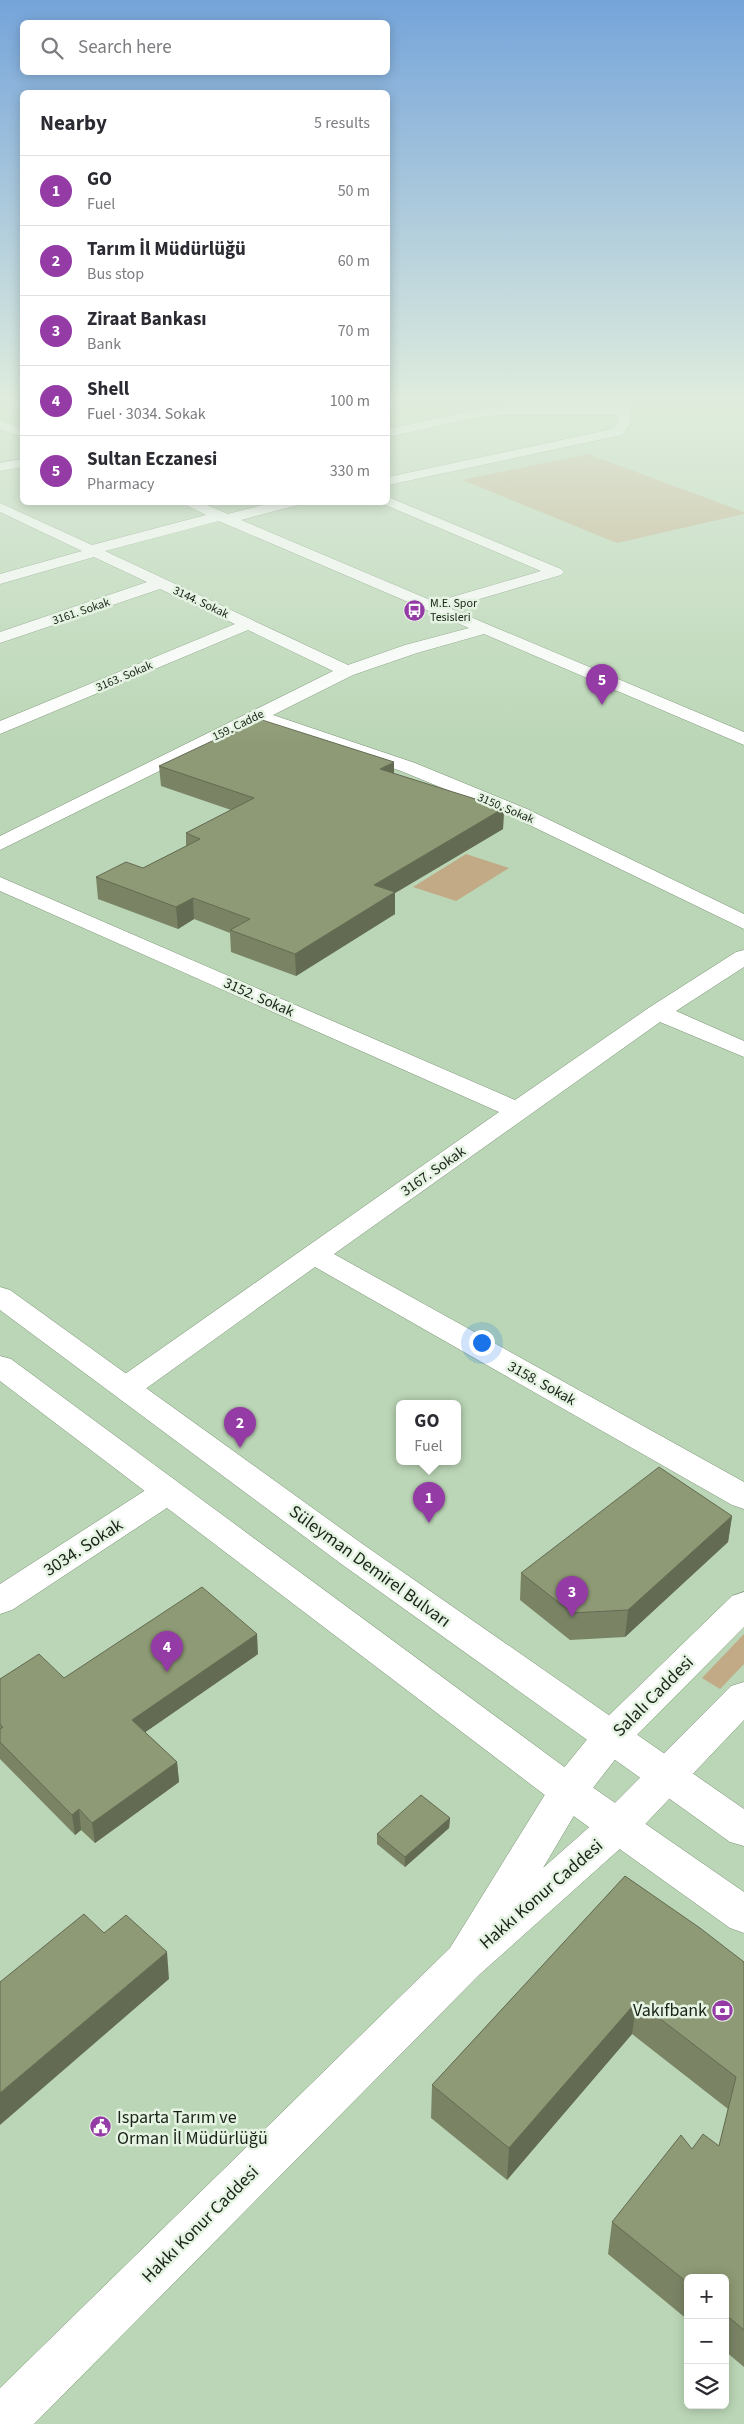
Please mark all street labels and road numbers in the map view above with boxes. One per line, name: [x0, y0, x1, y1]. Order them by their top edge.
street label: 3144. Sokak: [170, 582, 232, 623]
street label: 3161. Sokak: [50, 594, 112, 629]
street label: 3163. Sokak: [93, 657, 155, 696]
street label: 159. Cadde: [210, 706, 267, 745]
street label: 3150. Sokak: [475, 789, 537, 828]
street label: 3152. Sokak: [220, 973, 298, 1023]
street label: 3167. Sokak: [397, 1141, 470, 1202]
street label: 3158. Sokak: [504, 1356, 580, 1411]
street label: Süleyman Demirel Bulvarı: [284, 1499, 456, 1634]
street label: 3034. Sokak: [39, 1512, 128, 1582]
street label: Salalı Caddesi: [607, 1650, 699, 1742]
street label: Hakkı Konur Caddesi: [474, 1834, 609, 1955]
street label: Hakkı Konur Caddesi: [136, 2160, 265, 2289]

